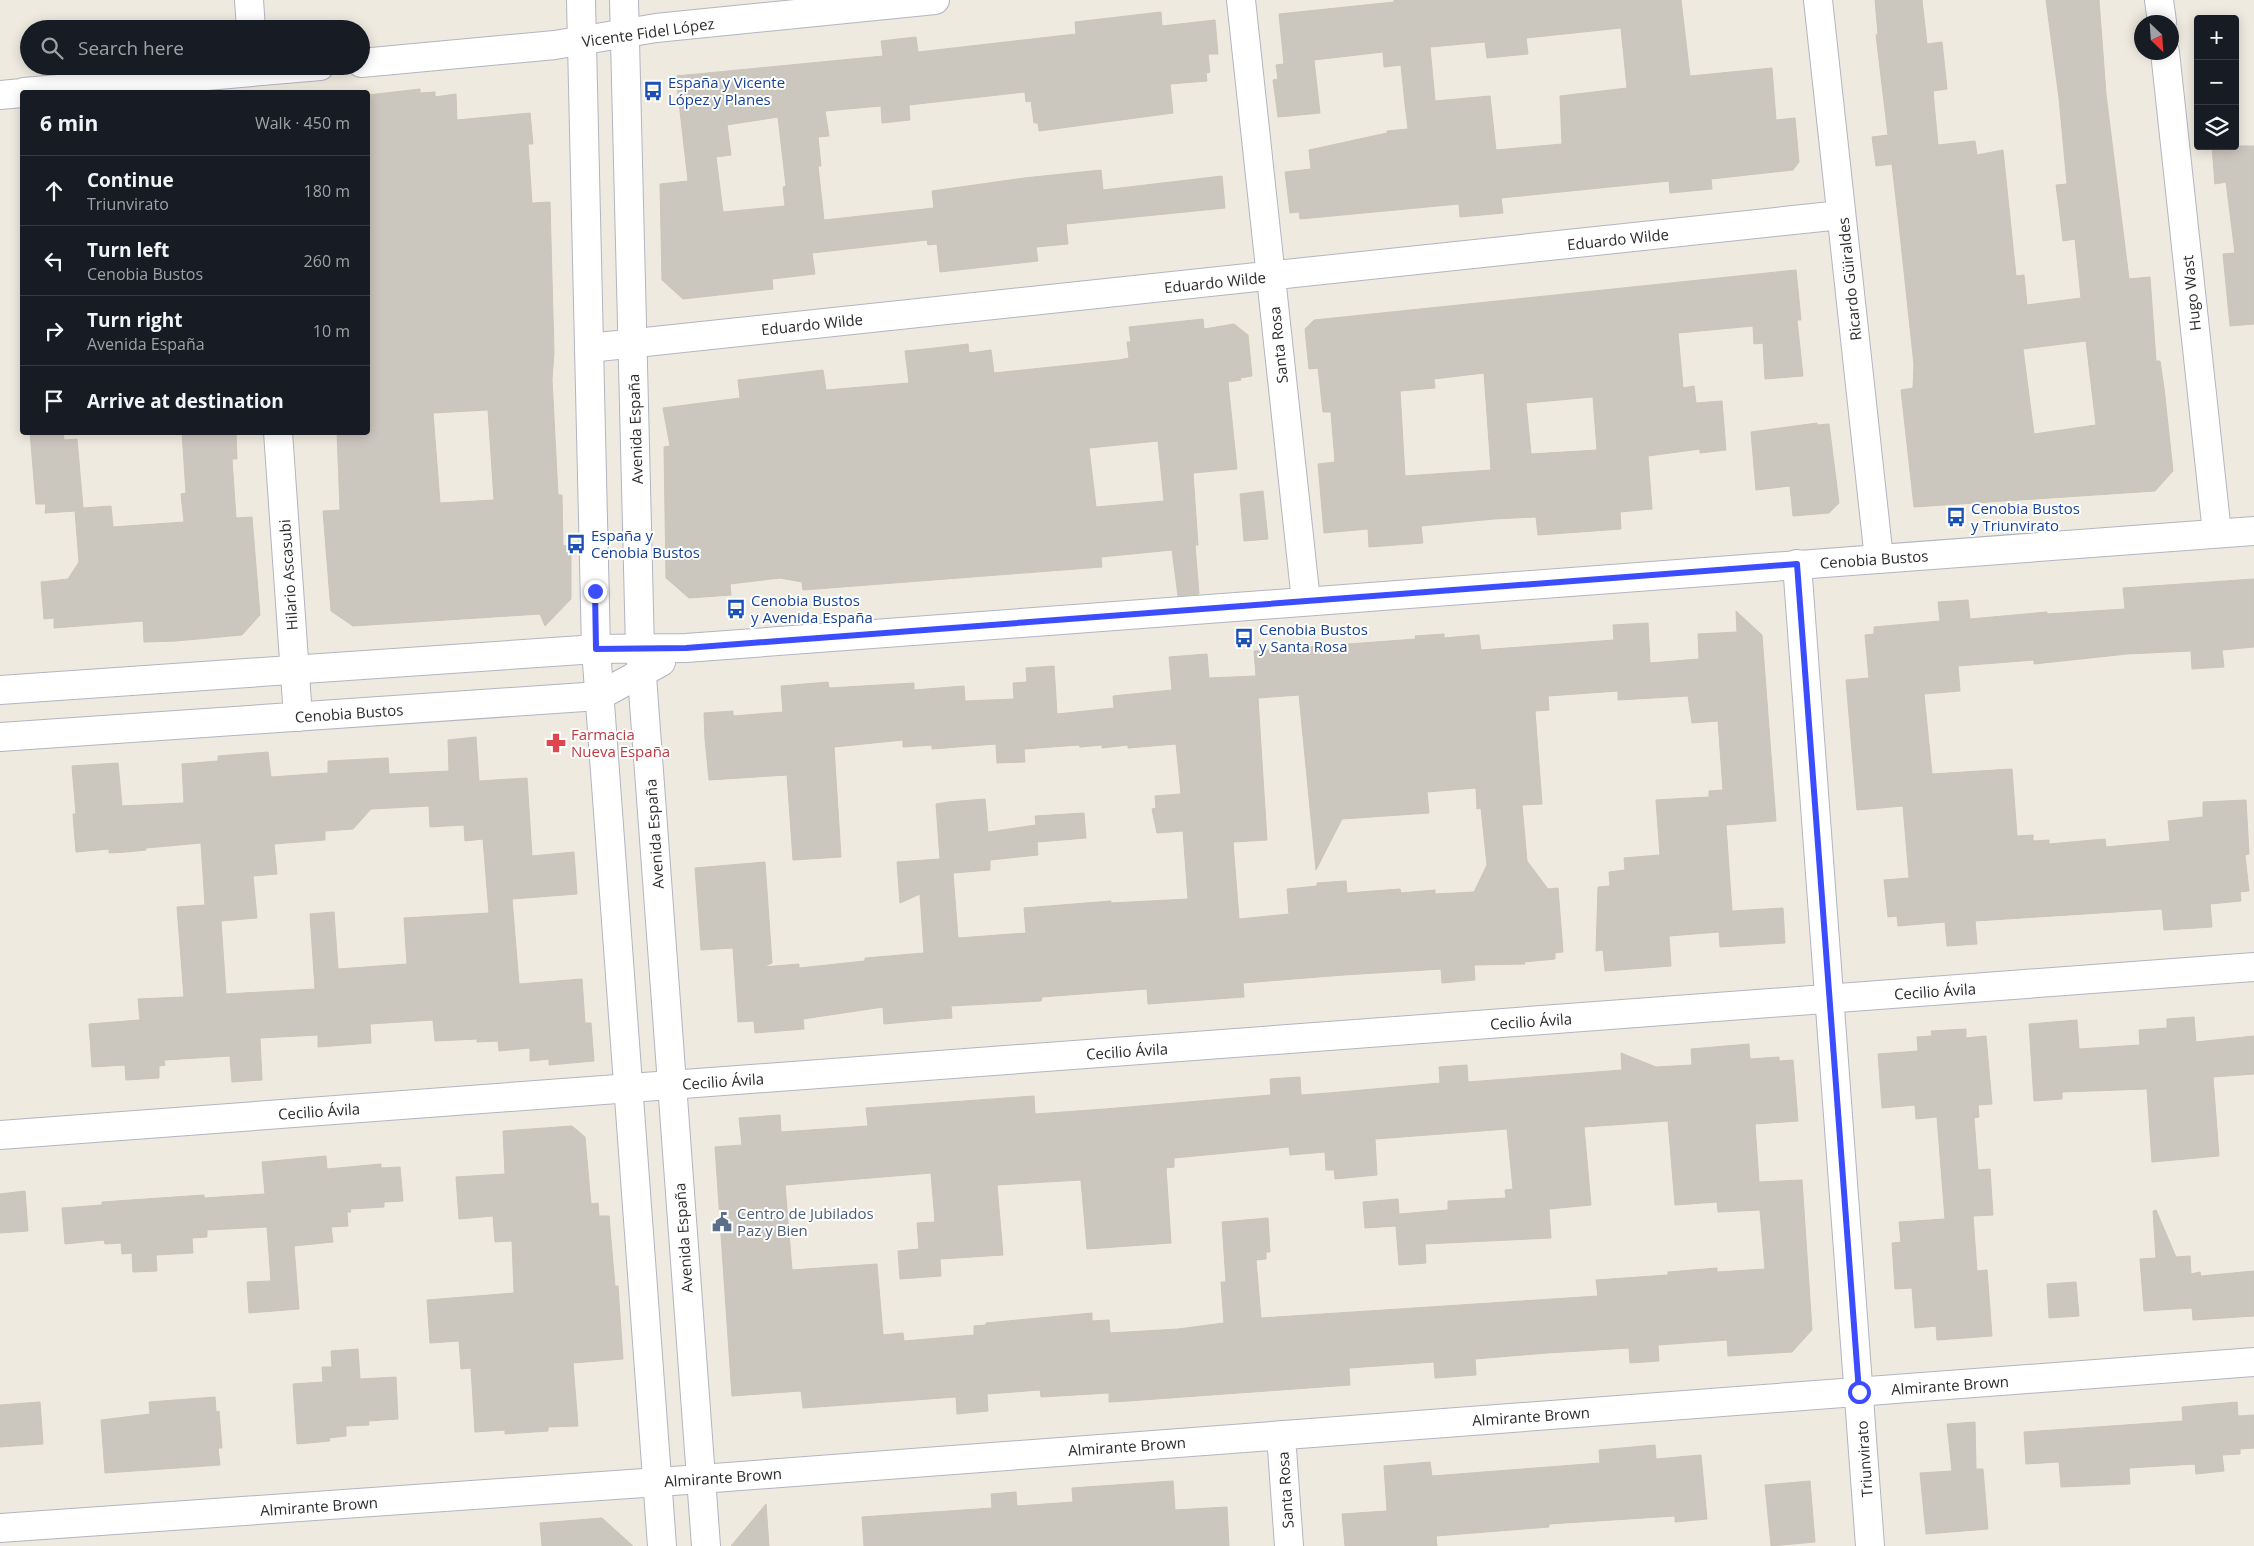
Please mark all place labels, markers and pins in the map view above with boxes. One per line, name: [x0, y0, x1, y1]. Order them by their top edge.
place label: España y Vicente López y Planes: [668, 72, 785, 109]
bus stop icon: España y Vicente López y Planes: [642, 80, 664, 102]
place label: Cenobia Bustos y Triunvirato: [1971, 498, 2080, 535]
bus stop icon: Cenobia Bustos y Triunvirato: [1945, 506, 1967, 528]
place label: España y Cenobia Bustos: [591, 525, 700, 562]
bus stop icon: España y Cenobia Bustos: [565, 533, 587, 555]
place label: Cenobia Bustos y Avenida España: [751, 590, 873, 627]
bus stop icon: Cenobia Bustos y Avenida España: [725, 598, 747, 620]
place label: Cenobia Bustos y Santa Rosa: [1259, 619, 1368, 656]
bus stop icon: Cenobia Bustos y Santa Rosa: [1233, 627, 1255, 649]
place label: Farmacia Nueva España: [571, 724, 670, 761]
pharmacy icon: Farmacia Nueva España: [545, 732, 567, 754]
place label: Centro de Jubilados Paz y Bien: [737, 1203, 874, 1240]
public building icon: Centro de Jubilados Paz y Bien: [711, 1211, 733, 1233]

